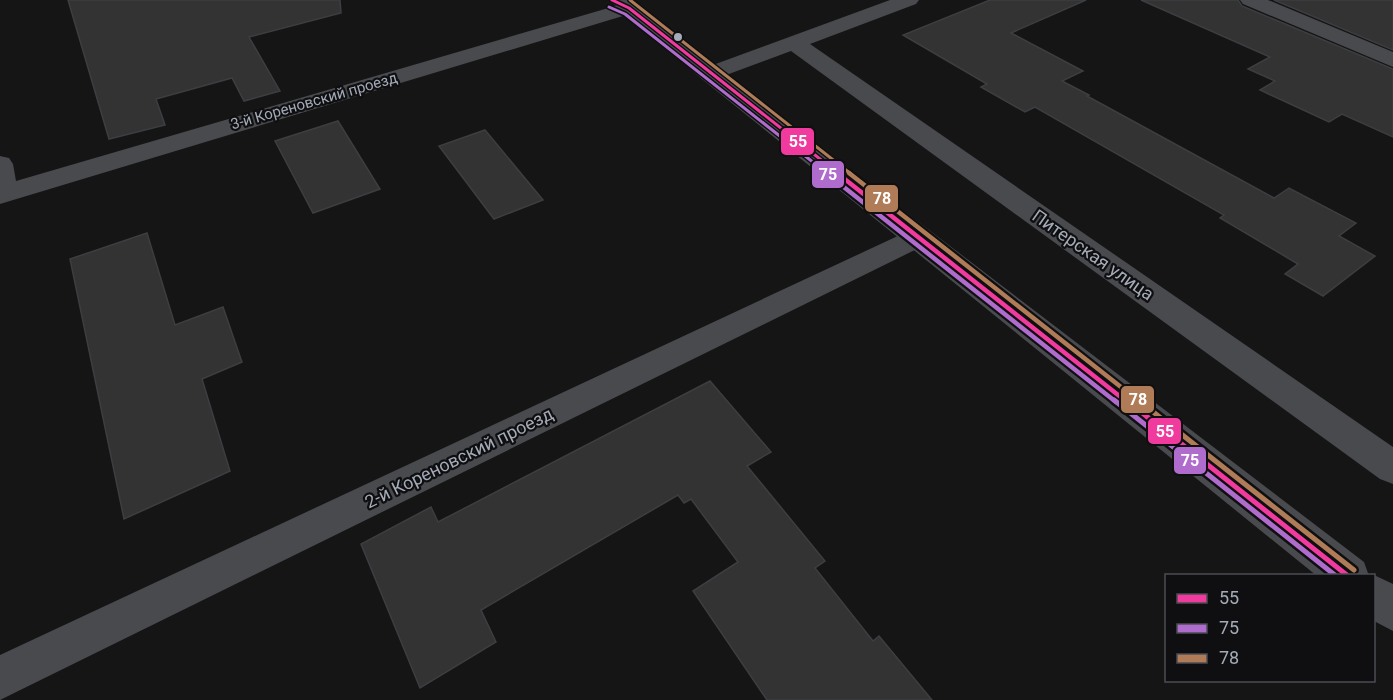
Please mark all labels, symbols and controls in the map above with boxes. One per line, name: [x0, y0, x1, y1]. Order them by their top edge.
unlabelled marker: [672, 31, 684, 43]
street label: 3-й Кореновский проезд: [229, 69, 399, 133]
line badge: 55: [780, 127, 815, 156]
text: 55: [789, 132, 807, 151]
line badge: 75: [811, 160, 845, 189]
text: 75: [819, 165, 837, 184]
line badge: 78: [864, 184, 899, 213]
text: 78: [873, 189, 891, 208]
street label: Питерская улица: [1028, 205, 1158, 304]
line badge: 78: [1120, 385, 1155, 414]
text: 78: [1129, 390, 1147, 409]
street label: 2-й Кореновский проезд: [361, 403, 556, 512]
line badge: 55: [1147, 417, 1182, 445]
text: 55: [1156, 422, 1174, 441]
line badge: 75: [1173, 446, 1207, 475]
text: 75: [1181, 451, 1199, 470]
legend: [1165, 574, 1375, 682]
text: 55: [1219, 587, 1239, 608]
text: 75: [1219, 617, 1239, 638]
text: 78: [1219, 647, 1239, 668]

